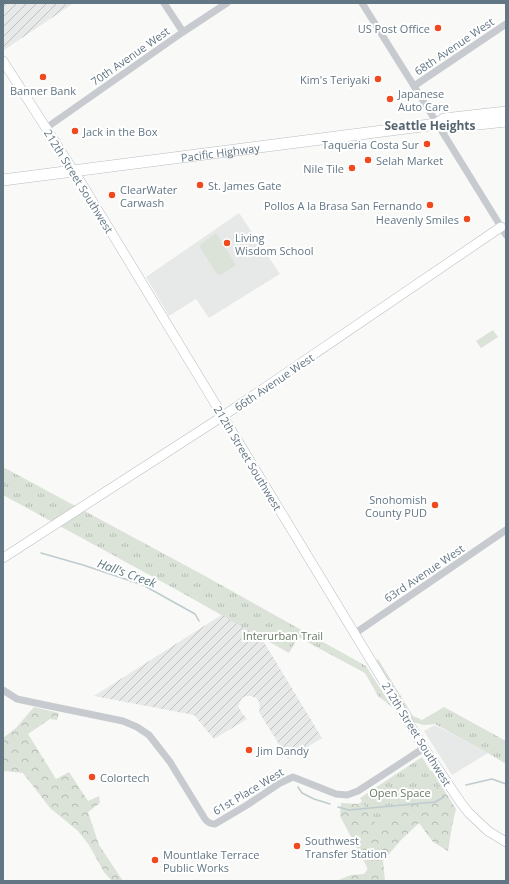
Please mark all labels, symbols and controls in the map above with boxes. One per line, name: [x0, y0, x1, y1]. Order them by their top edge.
street label: 68th Avenue West: [411, 14, 497, 78]
place label: US Post Office: [358, 21, 430, 36]
street label: 70th Avenue West: [88, 23, 172, 89]
marker: US Post Office: [433, 23, 443, 33]
marker: Banner Bank: [38, 72, 48, 82]
place label: Kim's Teriyaki: [300, 72, 370, 87]
marker: Kim's Teriyaki: [373, 74, 383, 84]
place label: Banner Bank: [10, 83, 76, 98]
place label: Japanese Auto Care: [397, 86, 449, 114]
marker: Japanese Auto Care: [385, 94, 395, 104]
district label: Seattle Heights: [384, 117, 476, 134]
place label: Jack in the Box: [82, 124, 158, 139]
street label: 212th Street Southwest: [41, 126, 117, 236]
marker: Jack in the Box: [70, 126, 80, 136]
place label: Taqueria Costa Sur: [322, 137, 419, 152]
street label: Pacific Highway: [180, 139, 261, 164]
marker: Taqueria Costa Sur: [422, 139, 432, 149]
place label: Selah Market: [376, 153, 443, 168]
marker: Selah Market: [363, 155, 373, 165]
place label: Nile Tile: [303, 161, 344, 176]
marker: Nile Tile: [347, 163, 357, 173]
place label: St. James Gate: [208, 178, 281, 193]
marker: St. James Gate: [195, 180, 205, 190]
place label: ClearWater Carwash: [120, 182, 178, 210]
marker: ClearWater Carwash: [107, 190, 117, 200]
place label: Pollos A la Brasa San Fernando: [264, 198, 422, 213]
marker: Pollos A la Brasa San Fernando: [425, 200, 435, 210]
place label: Heavenly Smiles: [376, 212, 459, 227]
marker: Heavenly Smiles: [462, 214, 472, 224]
place label: Living Wisdom School: [235, 230, 314, 258]
marker: Living Wisdom School: [222, 238, 232, 248]
street label: 66th Avenue West: [231, 350, 317, 414]
street label: 212th Street Southwest: [211, 403, 285, 513]
place label: Snohomish County PUD: [365, 492, 427, 520]
marker: Snohomish County PUD: [430, 500, 440, 510]
street label: 63rd Avenue West: [381, 541, 467, 605]
water label: Hall's Creek: [95, 554, 160, 592]
park label: Interurban Trail: [243, 628, 323, 643]
street label: 212th Street Southwest: [379, 679, 455, 789]
place label: Jim Dandy: [256, 743, 309, 758]
marker: Jim Dandy: [244, 745, 254, 755]
street label: 61st Place West: [210, 764, 286, 818]
place label: Colortech: [100, 770, 150, 785]
marker: Colortech: [87, 772, 97, 782]
park label: Open Space: [369, 785, 431, 800]
place label: Southwest Transfer Station: [305, 833, 387, 861]
marker: Southwest Transfer Station: [292, 841, 302, 851]
place label: Mountlake Terrace Public Works: [163, 847, 259, 875]
marker: Mountlake Terrace Public Works: [150, 855, 160, 865]

